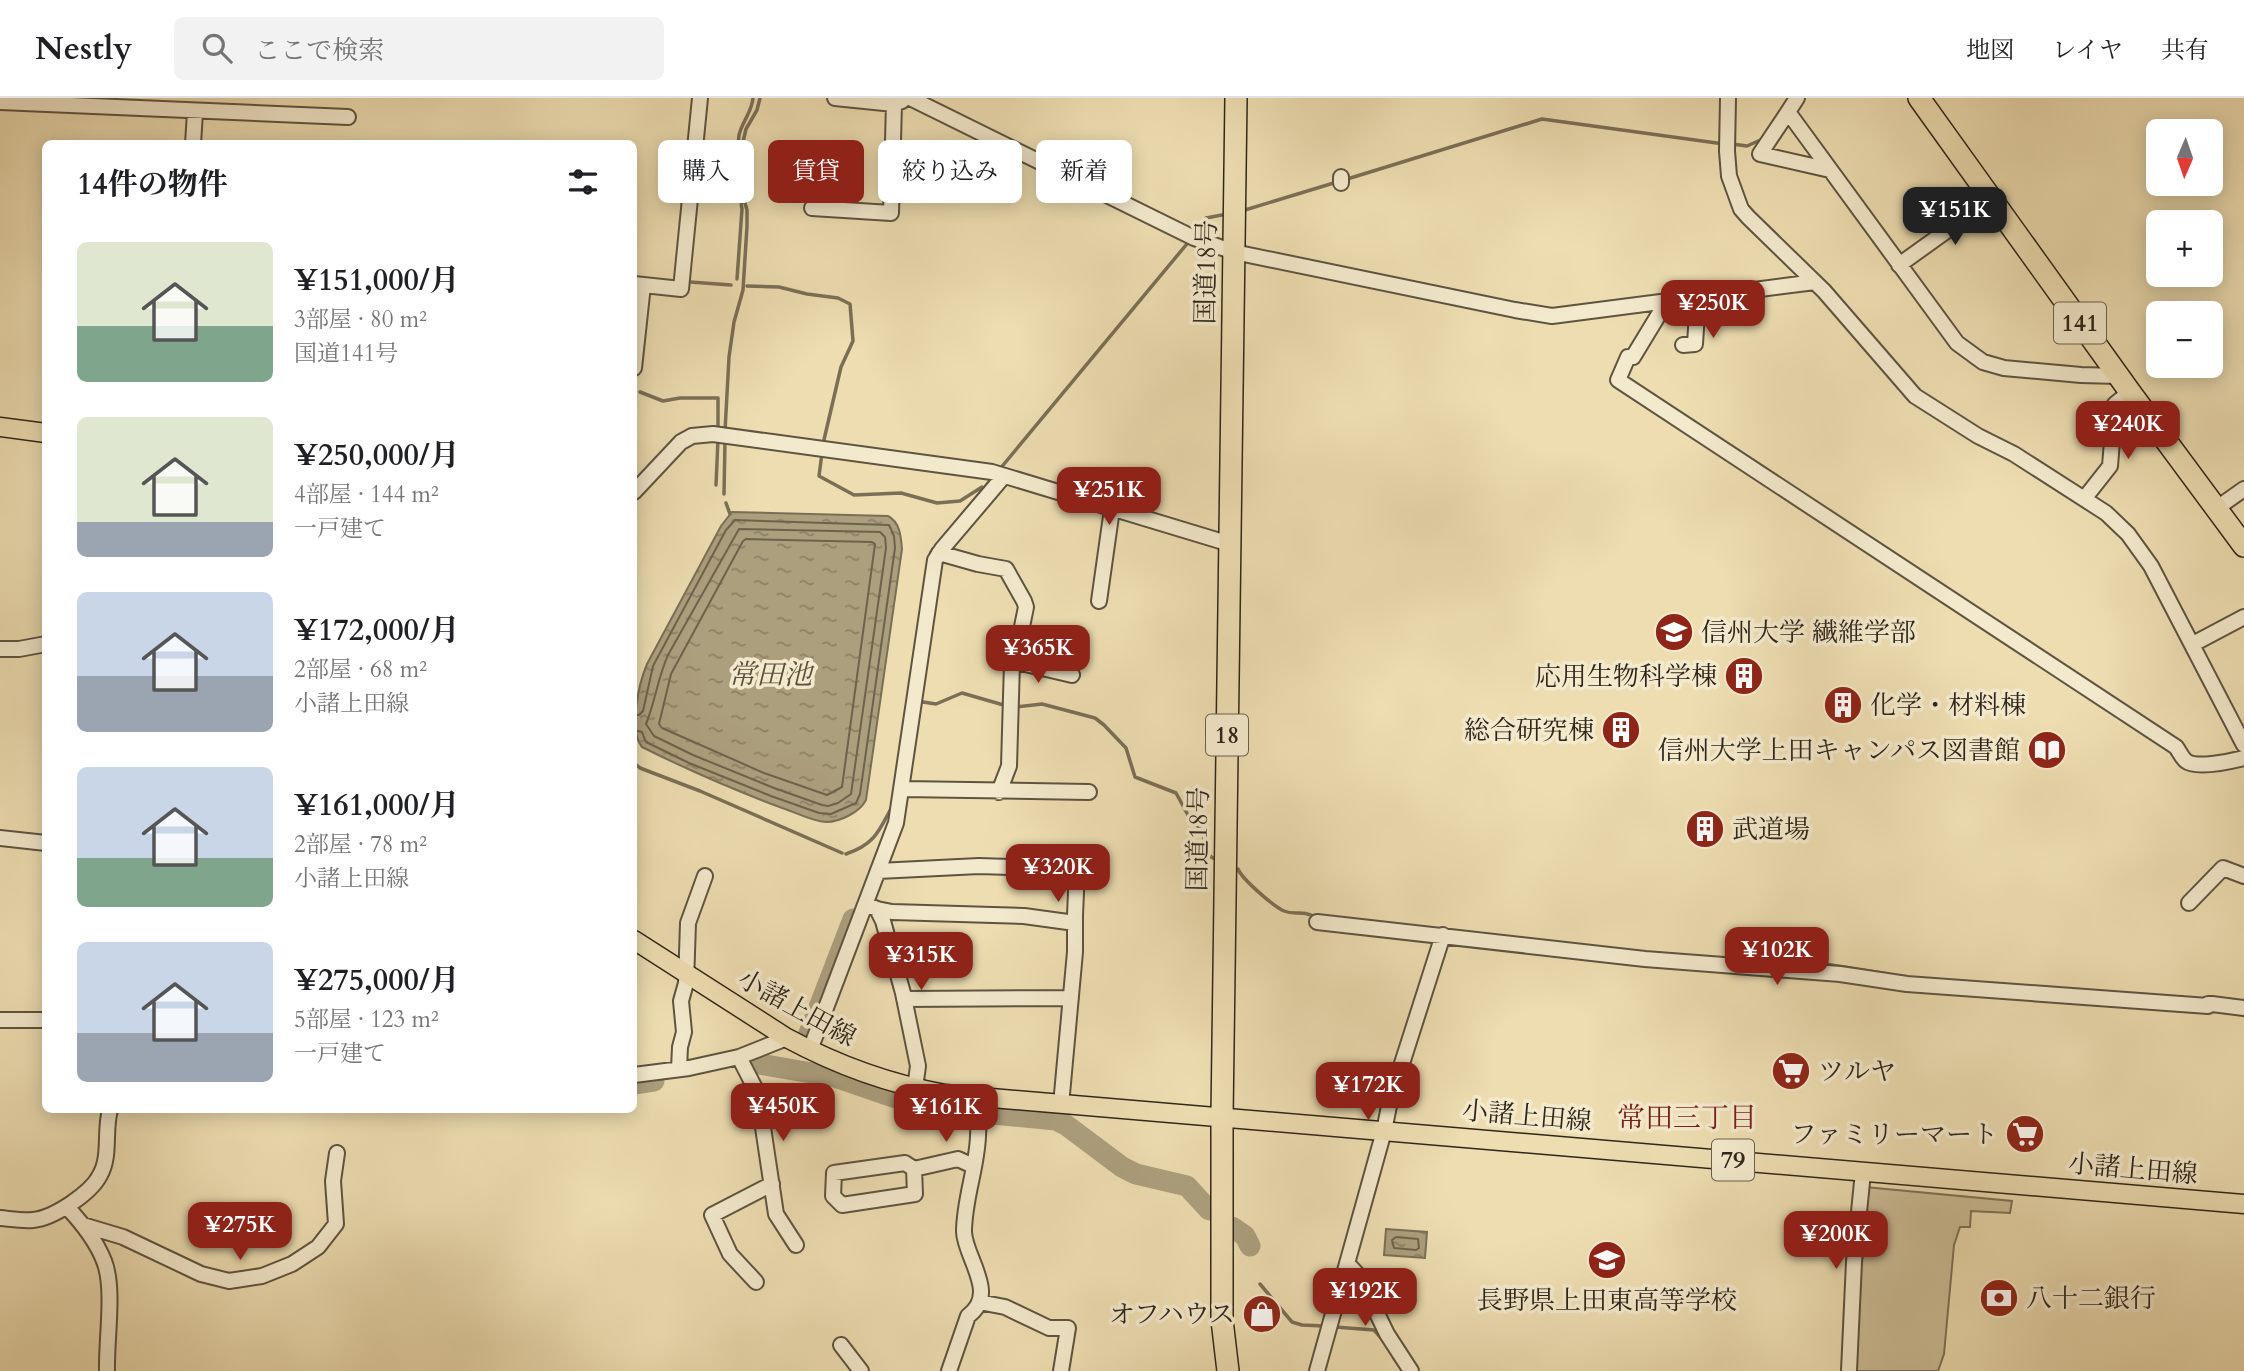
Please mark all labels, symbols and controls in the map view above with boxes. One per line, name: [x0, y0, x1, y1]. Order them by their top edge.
search box: [174, 17, 664, 80]
text: Nestly: [35, 26, 132, 71]
icon: search: [198, 29, 236, 67]
text: ここで検索: [254, 33, 384, 68]
text: 地図: [1966, 34, 2014, 67]
text: レイヤ: [2052, 34, 2123, 67]
text: 共有: [2161, 34, 2209, 67]
north arrow: [2146, 119, 2222, 196]
map controls: [2146, 119, 2223, 378]
chip: 購入: [658, 140, 754, 203]
chip: 賃貸: [768, 140, 864, 203]
chip: 絞り込み: [878, 140, 1022, 203]
chip: 新着: [1036, 140, 1132, 203]
icon: filters: [564, 163, 602, 201]
text: 14件の物件: [77, 164, 228, 205]
pin: ¥151K: [1906, 188, 2004, 247]
text: ¥151K: [1919, 194, 1991, 225]
button: +: [2146, 210, 2223, 287]
street label: 国道18号: [1188, 219, 1224, 325]
text: ¥151,000/月: [294, 260, 460, 301]
icon: home: [133, 270, 217, 354]
pin: ¥250K: [1664, 280, 1762, 340]
text: ¥250K: [1677, 287, 1749, 318]
button: −: [2146, 301, 2223, 378]
road number: 141: [2054, 303, 2106, 344]
text: 3部屋 · 80 m²: [294, 304, 427, 335]
text: 国道141号: [294, 338, 398, 369]
pin: ¥240K: [2079, 402, 2177, 461]
text: ¥240K: [2092, 408, 2164, 439]
text: ¥250,000/月: [294, 435, 460, 476]
icon: home: [133, 445, 217, 529]
pin: ¥251K: [1060, 468, 1158, 527]
text: ¥251K: [1073, 474, 1145, 505]
text: 4部屋 · 144 m²: [294, 479, 439, 510]
text: 一戸建て: [294, 513, 386, 544]
text: ¥172,000/月: [294, 610, 460, 651]
school or university icon: 信州大学 繊維学部: [1653, 611, 1695, 653]
place label: 信州大学 繊維学部: [1701, 615, 1916, 650]
icon: home: [133, 620, 217, 704]
pin: ¥365K: [989, 626, 1087, 685]
text: ¥365K: [1002, 632, 1074, 663]
text: 2部屋 · 68 m²: [294, 654, 427, 685]
building icon: 応用生物科学棟: [1723, 655, 1765, 697]
water label: 常田池: [728, 656, 815, 694]
place label: 応用生物科学棟: [1535, 659, 1717, 694]
building icon: 化学・材料棟: [1822, 684, 1864, 726]
text: 小諸上田線: [294, 688, 409, 719]
place label: 化学・材料棟: [1870, 688, 2026, 723]
building icon: 総合研究棟: [1600, 709, 1642, 751]
place label: 総合研究棟: [1464, 713, 1594, 748]
road number: 18: [1206, 714, 1248, 756]
library icon: 信州大学上田キャンパス図書館: [2026, 729, 2068, 771]
place label: 信州大学上田キャンパス図書館: [1658, 733, 2020, 768]
text: ¥161,000/月: [294, 785, 460, 826]
street label: 国道18号: [1180, 786, 1216, 892]
icon: home: [133, 795, 217, 879]
building icon: 武道場: [1684, 808, 1726, 850]
place label: 武道場: [1732, 812, 1810, 847]
text: 2部屋 · 78 m²: [294, 829, 427, 860]
pin: ¥320K: [1009, 844, 1107, 904]
text: ¥320K: [1022, 851, 1094, 882]
text: 小諸上田線: [294, 863, 409, 894]
pin: ¥102K: [1728, 928, 1826, 987]
pin: ¥315K: [872, 932, 970, 992]
text: ¥102K: [1741, 934, 1813, 965]
text: ¥315K: [885, 939, 957, 970]
text: ¥275,000/月: [294, 960, 460, 1001]
street label: 小諸上田線: [732, 961, 862, 1055]
icon: home: [133, 970, 217, 1054]
text: 5部屋 · 123 m²: [294, 1004, 439, 1035]
text: 一戸建て: [294, 1038, 386, 1069]
supermarket icon: ツルヤ: [1770, 1050, 1812, 1092]
place label: ツルヤ: [1818, 1054, 1896, 1089]
pin: ¥172K: [1319, 1062, 1417, 1122]
text: ¥172K: [1332, 1069, 1404, 1100]
pin: ¥450K: [734, 1084, 832, 1143]
pin: ¥161K: [897, 1084, 995, 1144]
text: ¥450K: [747, 1090, 819, 1121]
text: ¥161K: [910, 1091, 982, 1122]
street label: 小諸上田線: [1461, 1093, 1593, 1139]
district label: 常田三丁目: [1617, 1099, 1757, 1137]
supermarket icon: ファミリーマート: [2004, 1113, 2046, 1155]
place label: ファミリーマート: [1791, 1117, 1998, 1152]
road number: 79: [1712, 1140, 1754, 1180]
street label: 小諸上田線: [2067, 1146, 2199, 1192]
pin: ¥275K: [191, 1202, 289, 1262]
text: ¥275K: [204, 1209, 276, 1240]
pin: ¥200K: [1787, 1212, 1885, 1271]
text: ¥200K: [1800, 1218, 1872, 1249]
school or university icon: 長野県上田東高等学校: [1586, 1239, 1628, 1281]
pin: ¥192K: [1316, 1268, 1414, 1328]
text: ¥192K: [1329, 1275, 1401, 1306]
bank icon: 八十二銀行: [1978, 1277, 2020, 1319]
place label: 八十二銀行: [2026, 1281, 2156, 1316]
place label: 長野県上田東高等学校: [1477, 1283, 1737, 1318]
shop icon: オフハウス: [1241, 1293, 1283, 1335]
place label: オフハウス: [1109, 1297, 1235, 1332]

